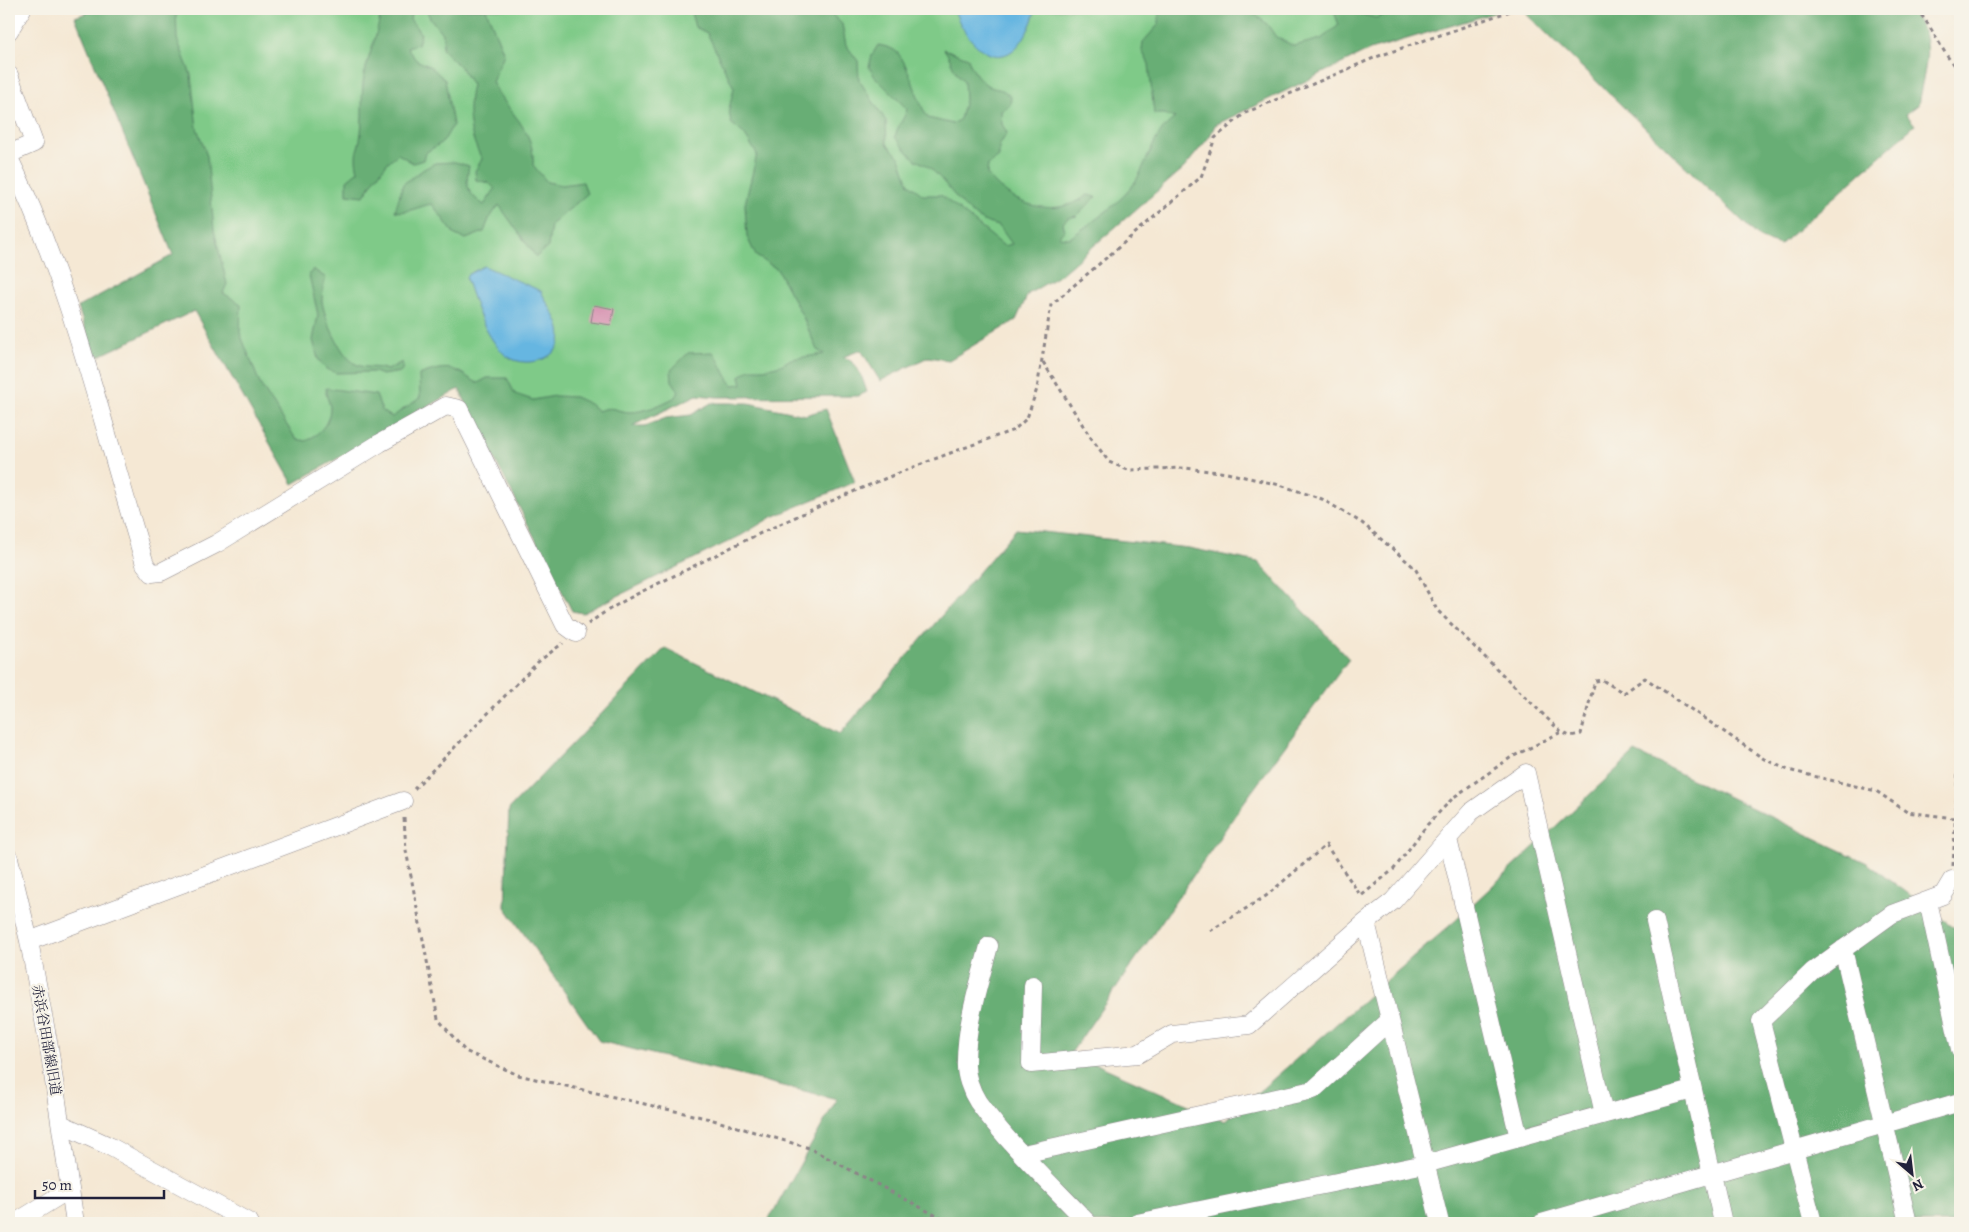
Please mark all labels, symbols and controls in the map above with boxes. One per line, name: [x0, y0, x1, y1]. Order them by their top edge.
street label: 赤浜谷田部線旧道: [27, 983, 66, 1097]
north arrow: [1886, 1150, 1936, 1200]
scale bar: [35, 1167, 164, 1199]
text: N: [1909, 1174, 1927, 1196]
text: 50 m: [42, 1175, 72, 1195]

